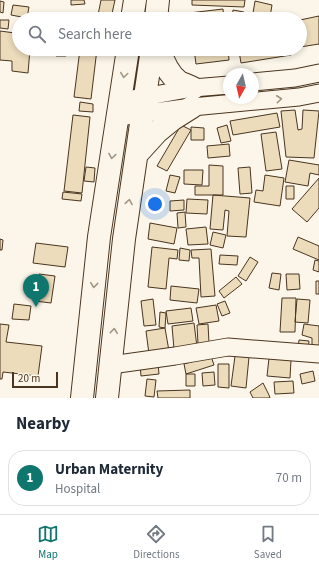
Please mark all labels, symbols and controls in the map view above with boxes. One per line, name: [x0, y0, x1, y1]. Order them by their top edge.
search box: [12, 12, 307, 56]
icon: search: [26, 23, 48, 45]
text: Search here: [58, 24, 132, 45]
north arrow: [223, 68, 259, 104]
one-way arrow: [120, 72, 129, 78]
one-way arrow: [275, 95, 282, 104]
one-way arrow: [108, 153, 117, 159]
your location: [145, 194, 165, 214]
one-way arrow: [124, 199, 133, 205]
pin: 1: [23, 274, 49, 307]
one-way arrow: [90, 281, 99, 288]
one-way arrow: [110, 328, 119, 334]
scale bar: [12, 370, 58, 389]
text: 20 m: [18, 371, 40, 386]
text: Nearby: [16, 412, 70, 436]
text: Urban Maternity: [55, 459, 163, 480]
text: 1: [27, 469, 33, 487]
text: 70 m: [276, 469, 302, 487]
text: Hospital: [55, 480, 100, 498]
tab: Map: [37, 523, 59, 562]
tab: Directions: [133, 523, 180, 562]
tab: Saved: [254, 523, 282, 562]

